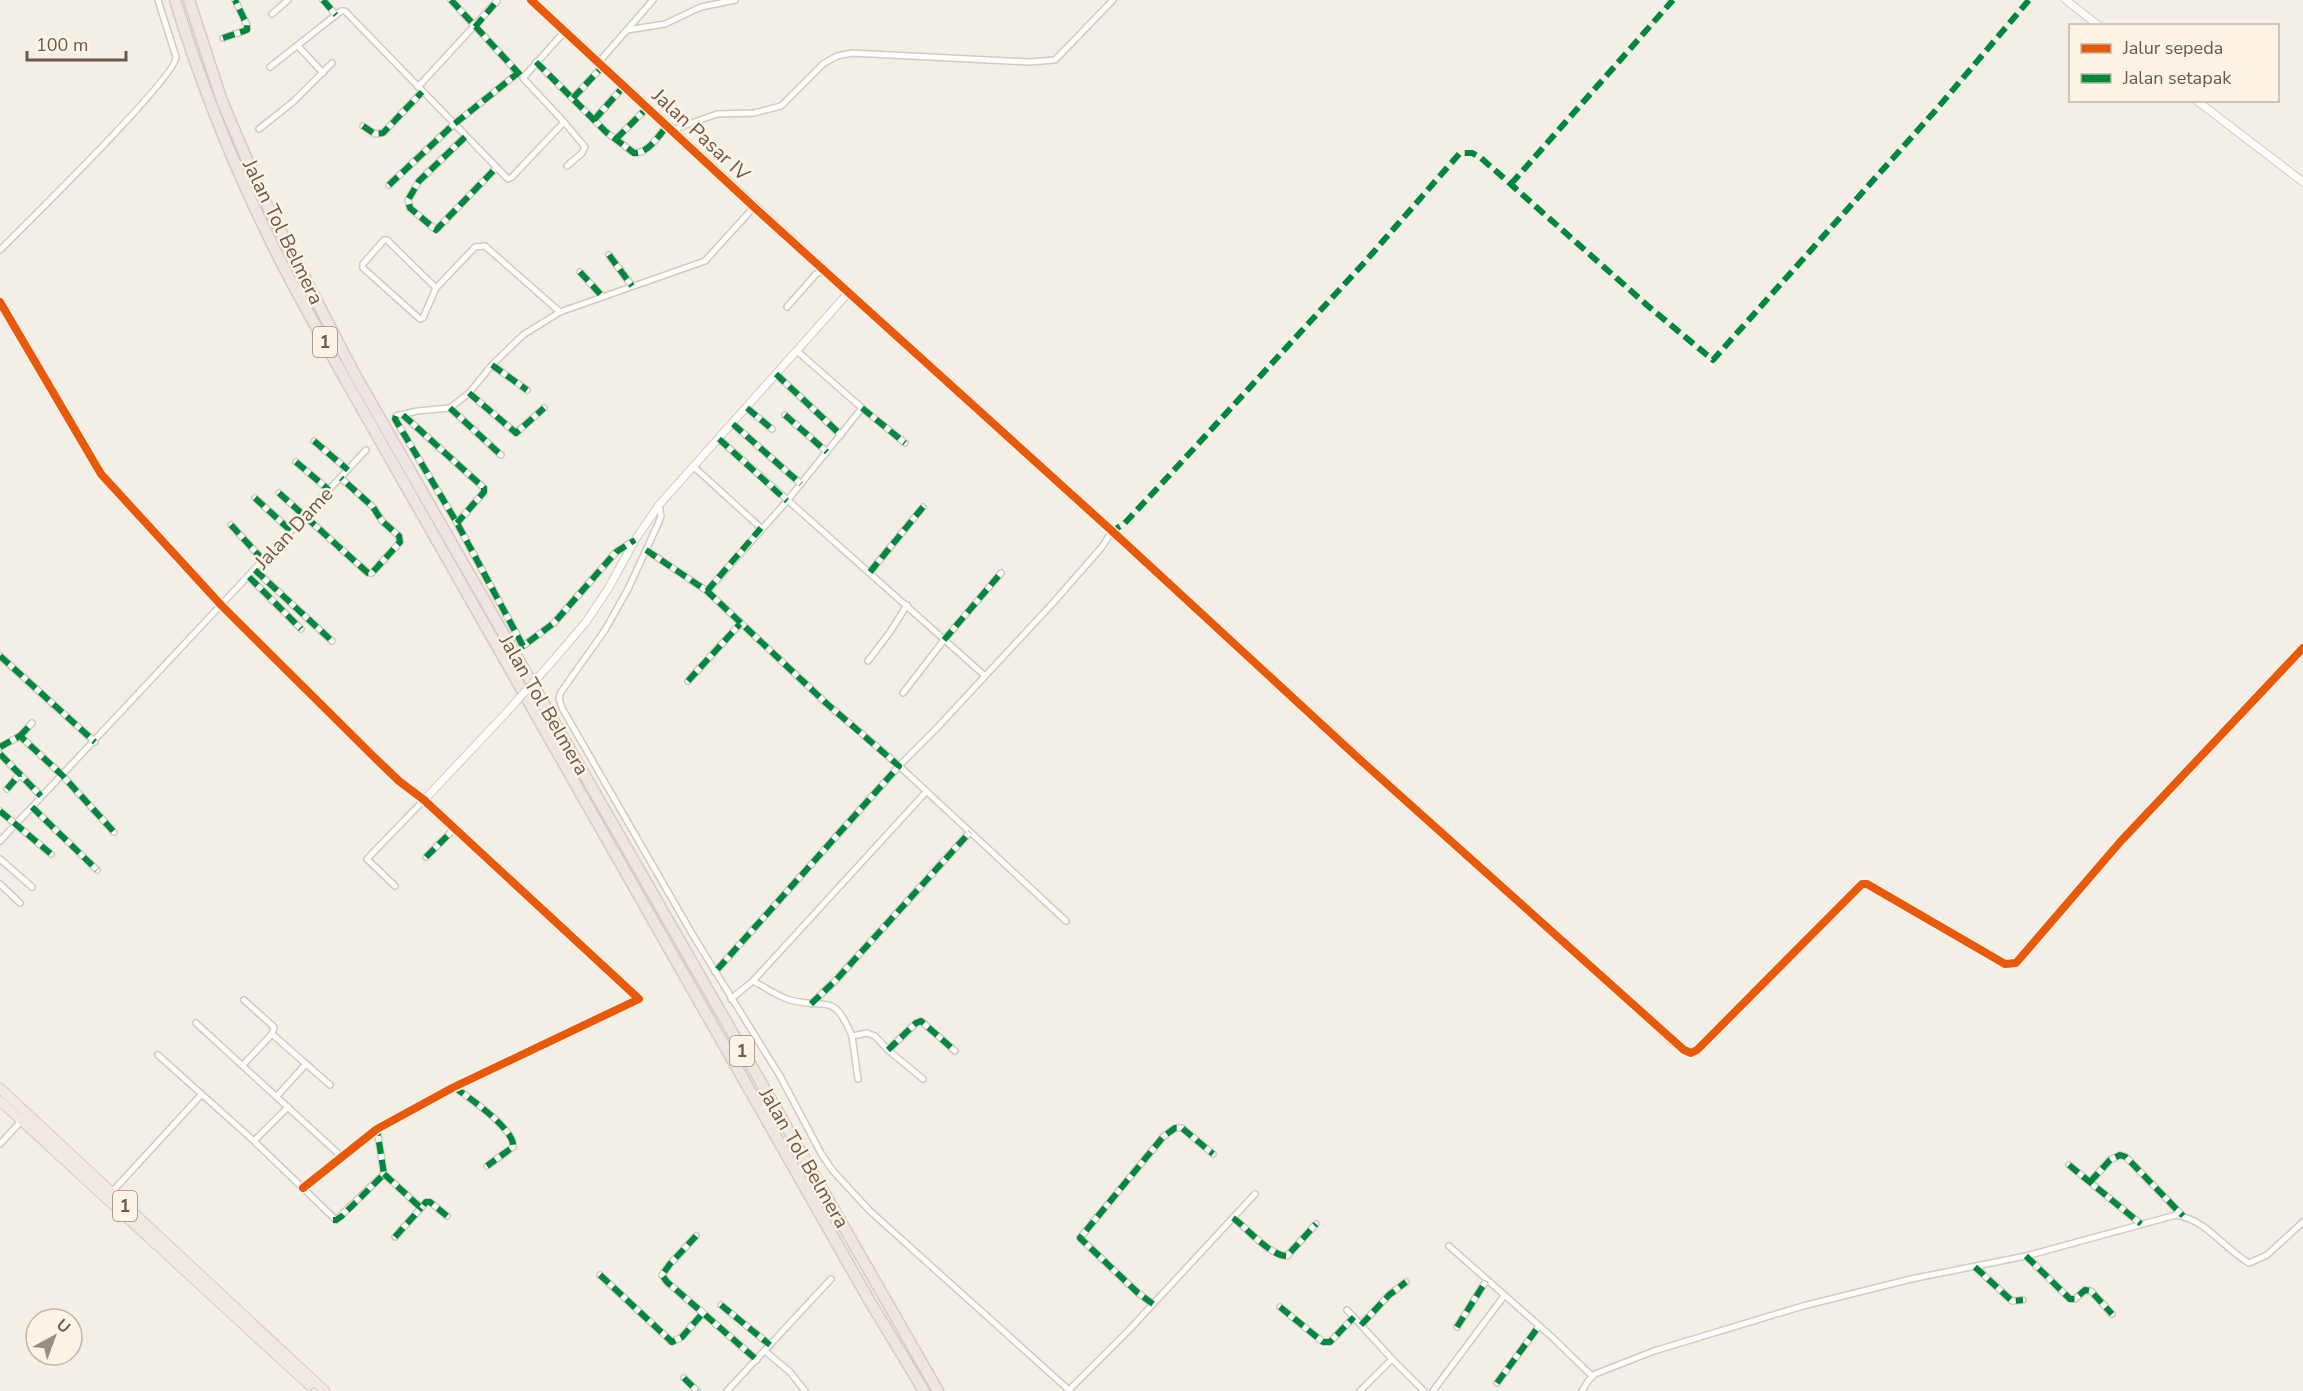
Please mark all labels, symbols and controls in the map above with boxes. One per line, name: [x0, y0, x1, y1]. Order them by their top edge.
scale bar: [27, 24, 126, 62]
legend: [2069, 24, 2279, 102]
text: 100 m: [36, 33, 88, 57]
text: Jalur sepeda: [2122, 36, 2223, 60]
text: Jalan setapak: [2122, 66, 2232, 90]
street label: Jalan Pasar IV: [646, 82, 756, 187]
street label: Jalan Tol Belmera: [236, 154, 330, 309]
road number: 1: [313, 327, 337, 357]
street label: Jalan Dame: [248, 481, 339, 576]
street label: Jalan Tol Belmera: [492, 629, 595, 780]
road number: 1: [730, 1036, 754, 1066]
street label: Jalan Tol Belmera: [752, 1082, 855, 1233]
road number: 1: [113, 1191, 137, 1221]
north arrow: [24, 1307, 84, 1367]
text: U: [52, 1314, 75, 1339]

